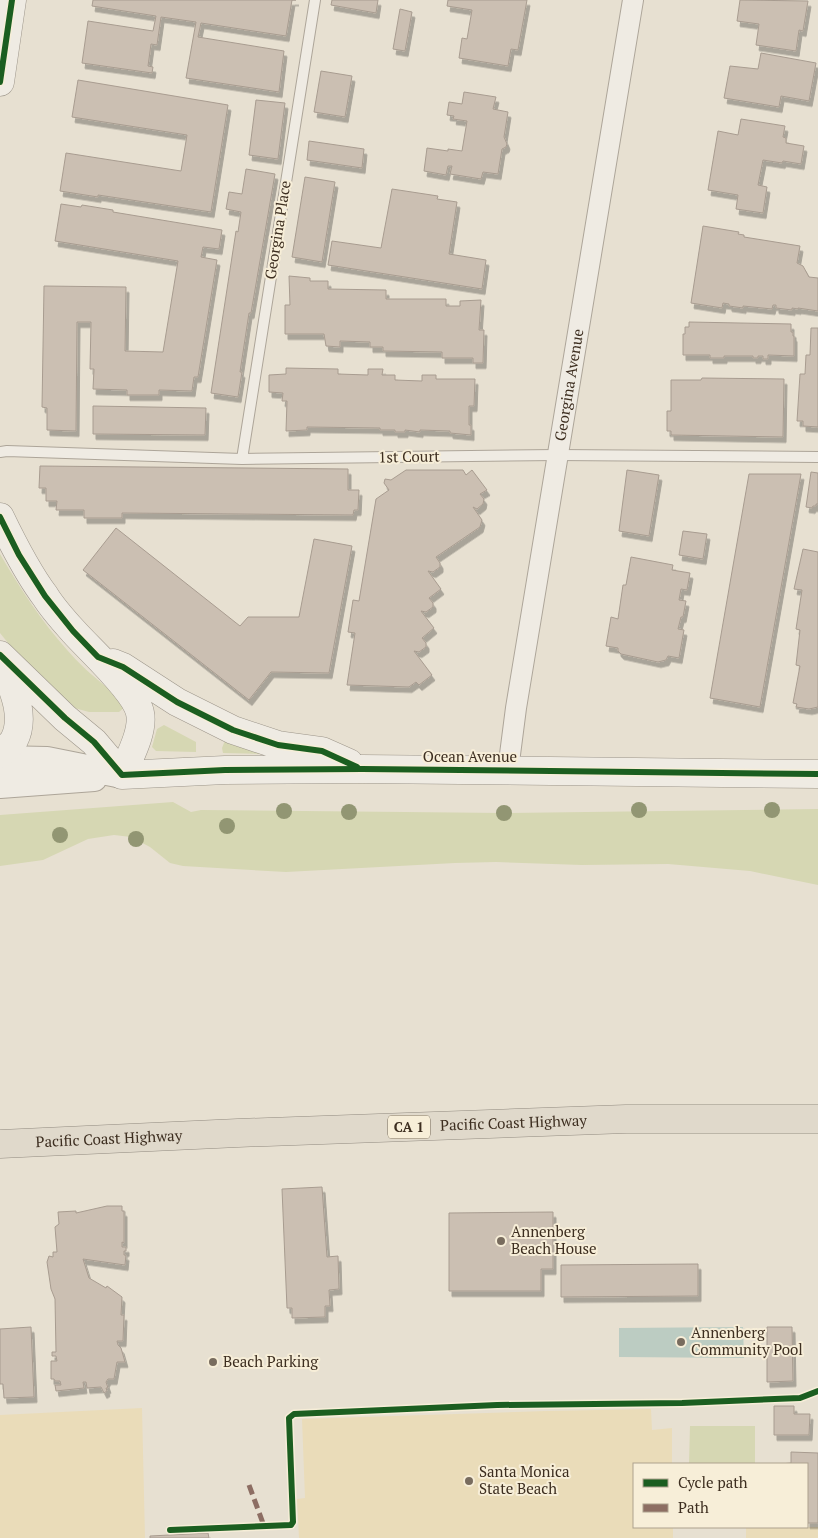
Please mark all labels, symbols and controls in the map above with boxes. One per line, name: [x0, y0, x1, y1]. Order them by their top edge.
street label: Georgina Place: [259, 179, 295, 281]
street label: Georgina Avenue: [549, 327, 588, 442]
street label: 1st Court: [378, 445, 440, 467]
street label: Ocean Avenue: [423, 746, 517, 766]
street label: Pacific Coast Highway: [440, 1109, 588, 1135]
road number: CA 1: [388, 1116, 430, 1138]
street label: Pacific Coast Highway: [35, 1125, 183, 1151]
place label: Annenberg Beach House: [511, 1221, 597, 1258]
marker: Annenberg Beach House: [495, 1235, 507, 1247]
place label: Annenberg Community Pool: [691, 1322, 803, 1359]
marker: Annenberg Community Pool: [675, 1336, 687, 1348]
place label: Beach Parking: [223, 1351, 319, 1371]
marker: Beach Parking: [207, 1356, 219, 1368]
place label: Santa Monica State Beach: [479, 1461, 570, 1498]
legend: [633, 1463, 808, 1528]
text: Cycle path: [678, 1472, 748, 1492]
marker: Santa Monica State Beach: [463, 1475, 475, 1487]
text: Path: [678, 1497, 709, 1517]

